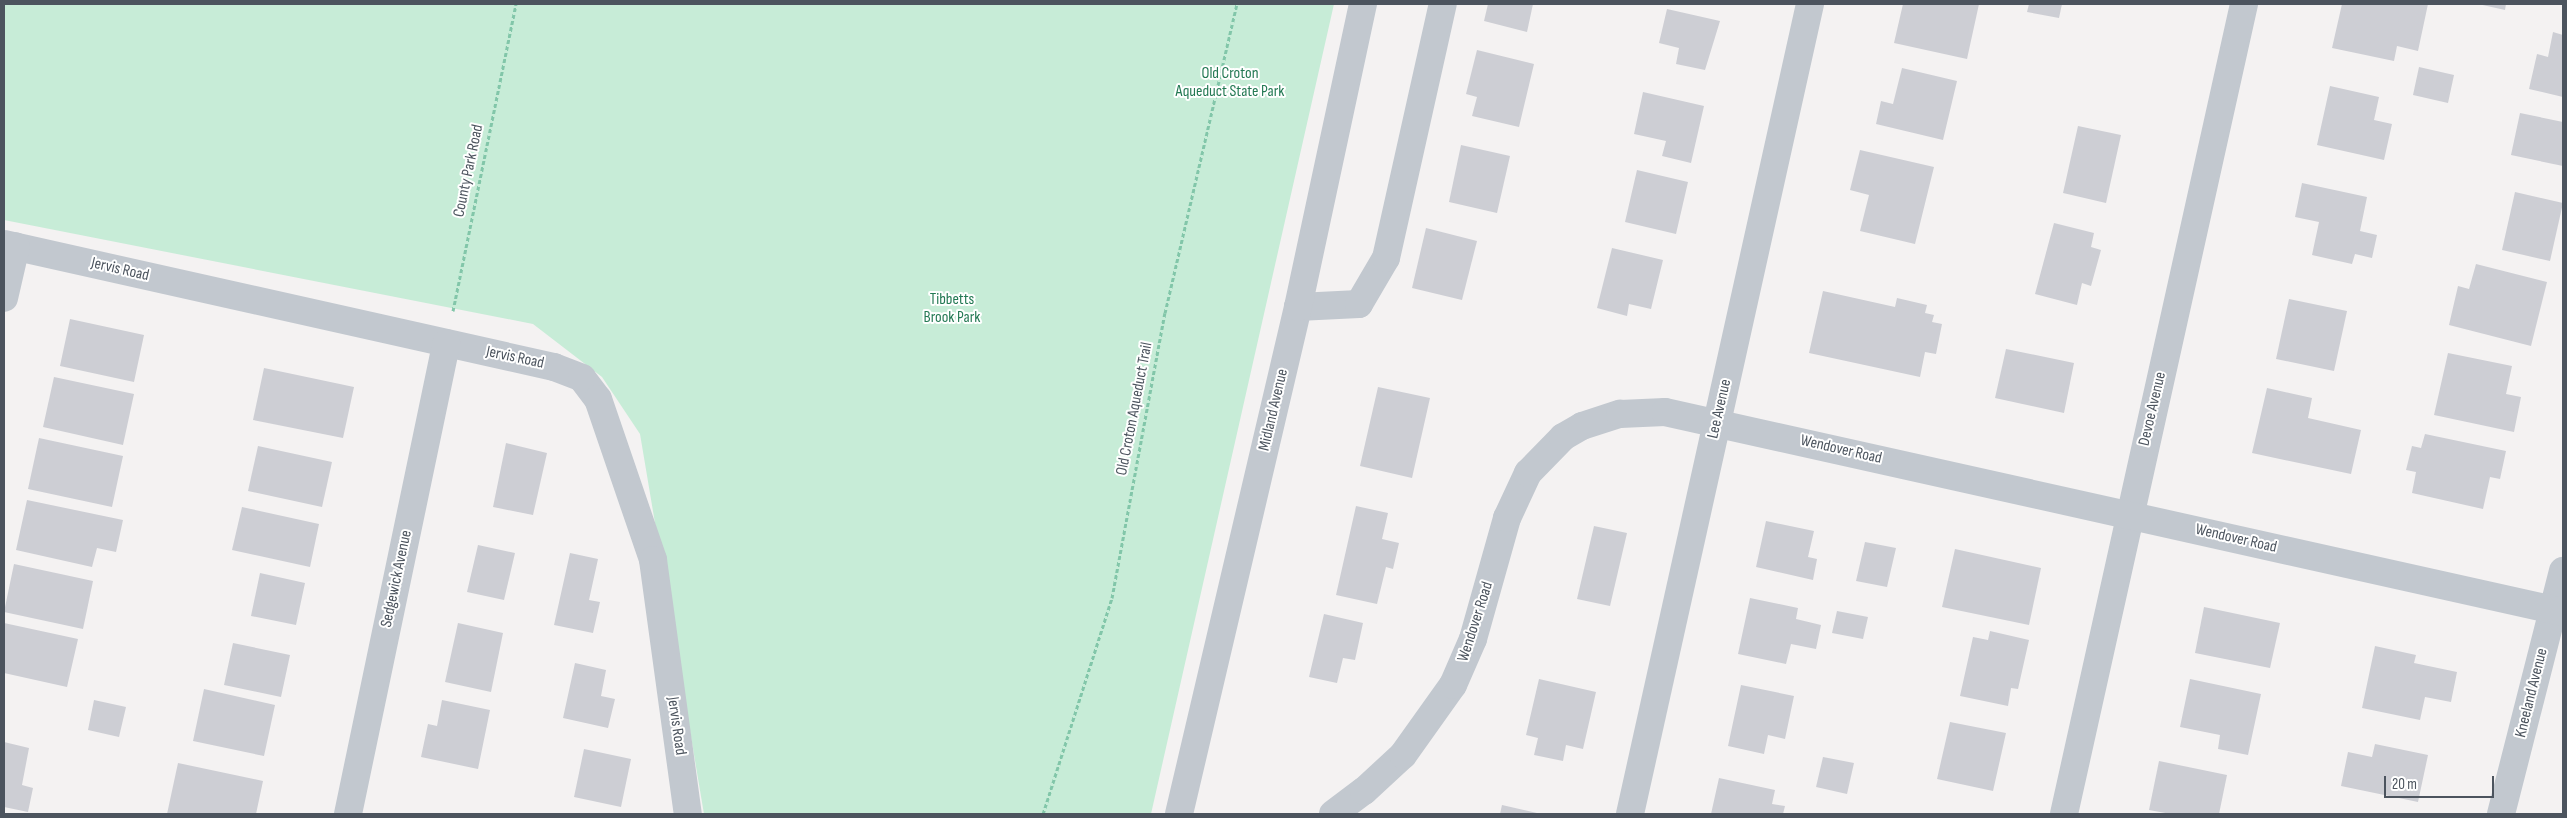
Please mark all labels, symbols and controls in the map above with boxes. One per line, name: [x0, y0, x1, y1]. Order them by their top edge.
park label: Old Croton Aqueduct State Park: [1176, 64, 1284, 102]
street label: County Park Road: [450, 123, 488, 219]
street label: Jervis Road: [89, 254, 151, 286]
park label: Tibbetts Brook Park: [924, 290, 980, 328]
street label: Old Croton Aqueduct Trail: [1113, 341, 1157, 477]
street label: Jervis Road: [484, 343, 546, 373]
street label: Midland Avenue: [1255, 367, 1293, 453]
street label: Devoe Avenue: [2135, 370, 2171, 448]
street label: Lee Avenue: [1704, 377, 1736, 441]
street label: Wendover Road: [1798, 431, 1884, 469]
street label: Wendover Road: [2193, 520, 2279, 558]
street label: Sedgewick Avenue: [377, 529, 417, 629]
street label: Wendover Road: [1454, 580, 1498, 664]
street label: Kneeland Avenue: [2512, 646, 2552, 740]
street label: Jervis Road: [662, 696, 690, 756]
scale bar: [2387, 766, 2497, 798]
text: 20 m: [2392, 775, 2417, 794]

